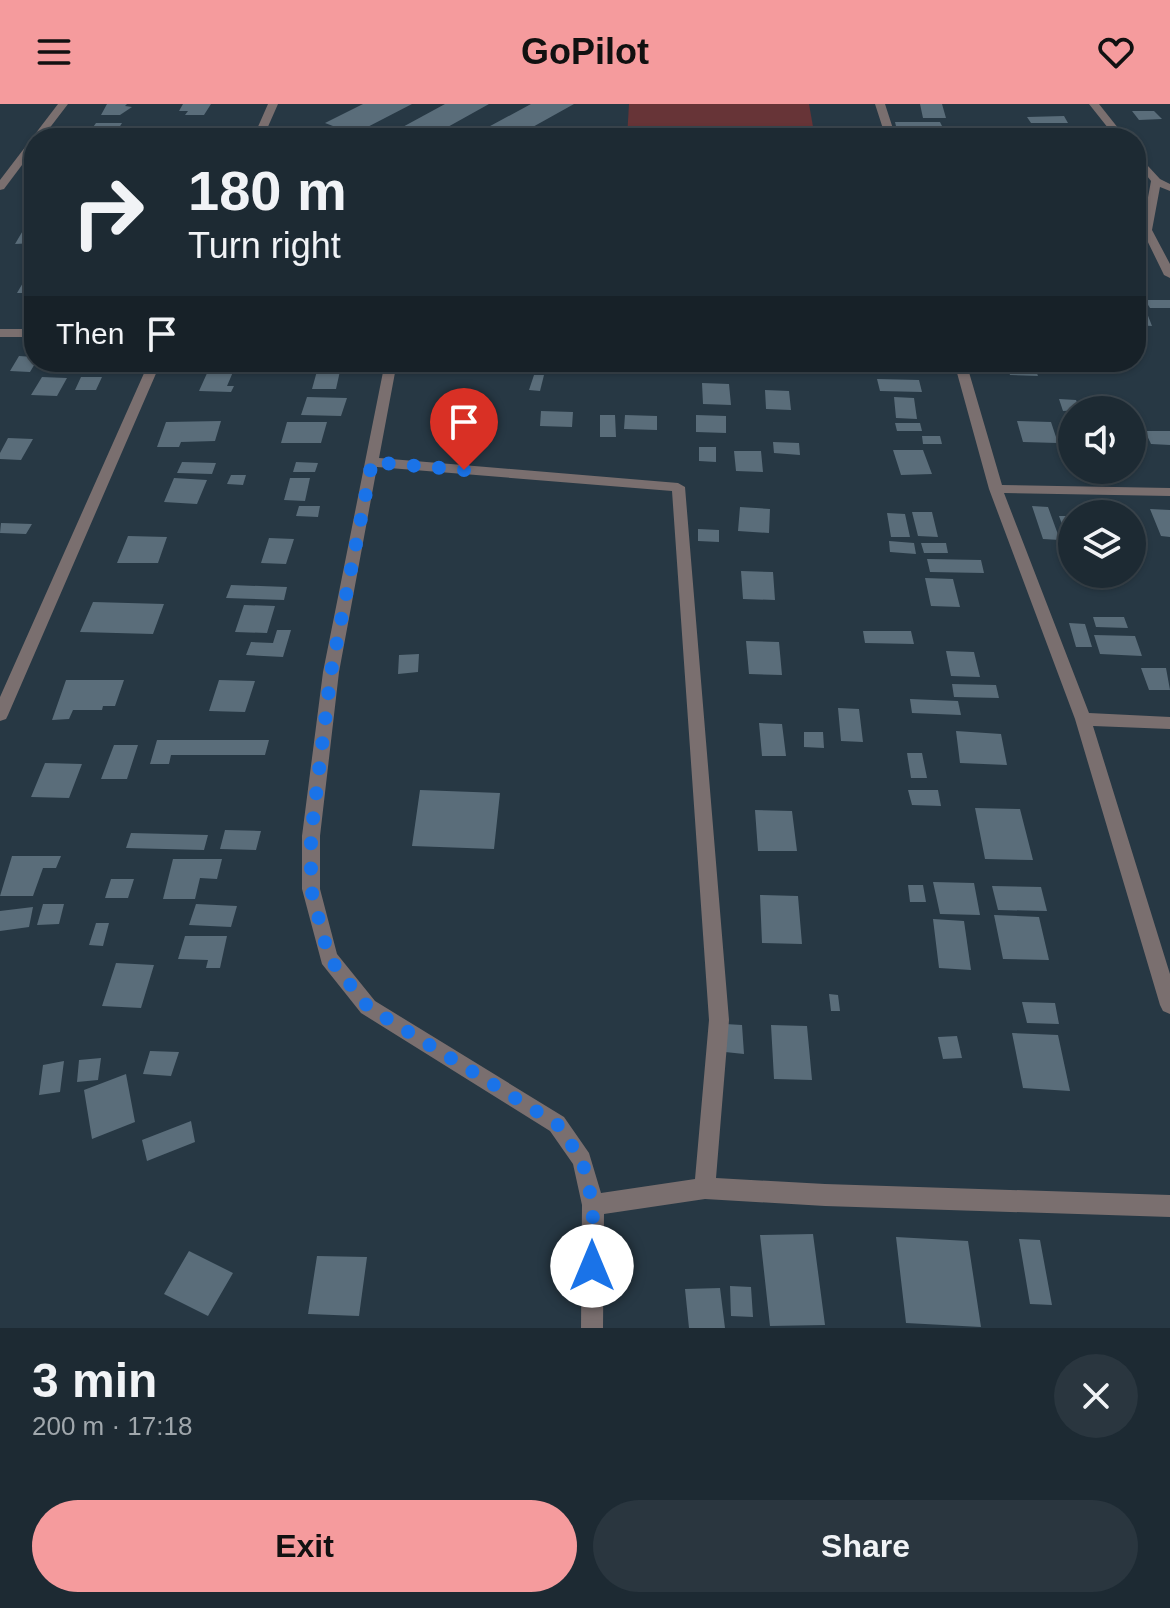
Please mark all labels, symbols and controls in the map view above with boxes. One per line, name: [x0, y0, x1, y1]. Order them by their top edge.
icon: menu: [32, 30, 76, 74]
icon: heart: [1094, 30, 1138, 74]
text: GoPilot: [521, 31, 649, 72]
text: 180 m: [188, 159, 347, 222]
icon: right: [56, 160, 160, 264]
text: Turn right: [188, 225, 341, 266]
icon: arrive: [140, 312, 184, 356]
text: Then: [56, 317, 124, 350]
pin: [430, 388, 498, 470]
map controls: [1058, 396, 1146, 588]
button: sound: [1058, 396, 1146, 484]
icon: arrive: [442, 400, 486, 444]
button: layers: [1058, 500, 1146, 588]
position arrow: [550, 1224, 634, 1308]
text: 3 min: [32, 1354, 157, 1407]
button: close: [1054, 1354, 1138, 1438]
text: 200 m · 17:18: [32, 1411, 192, 1441]
button: Exit: [32, 1500, 577, 1592]
button: Share: [593, 1500, 1138, 1592]

